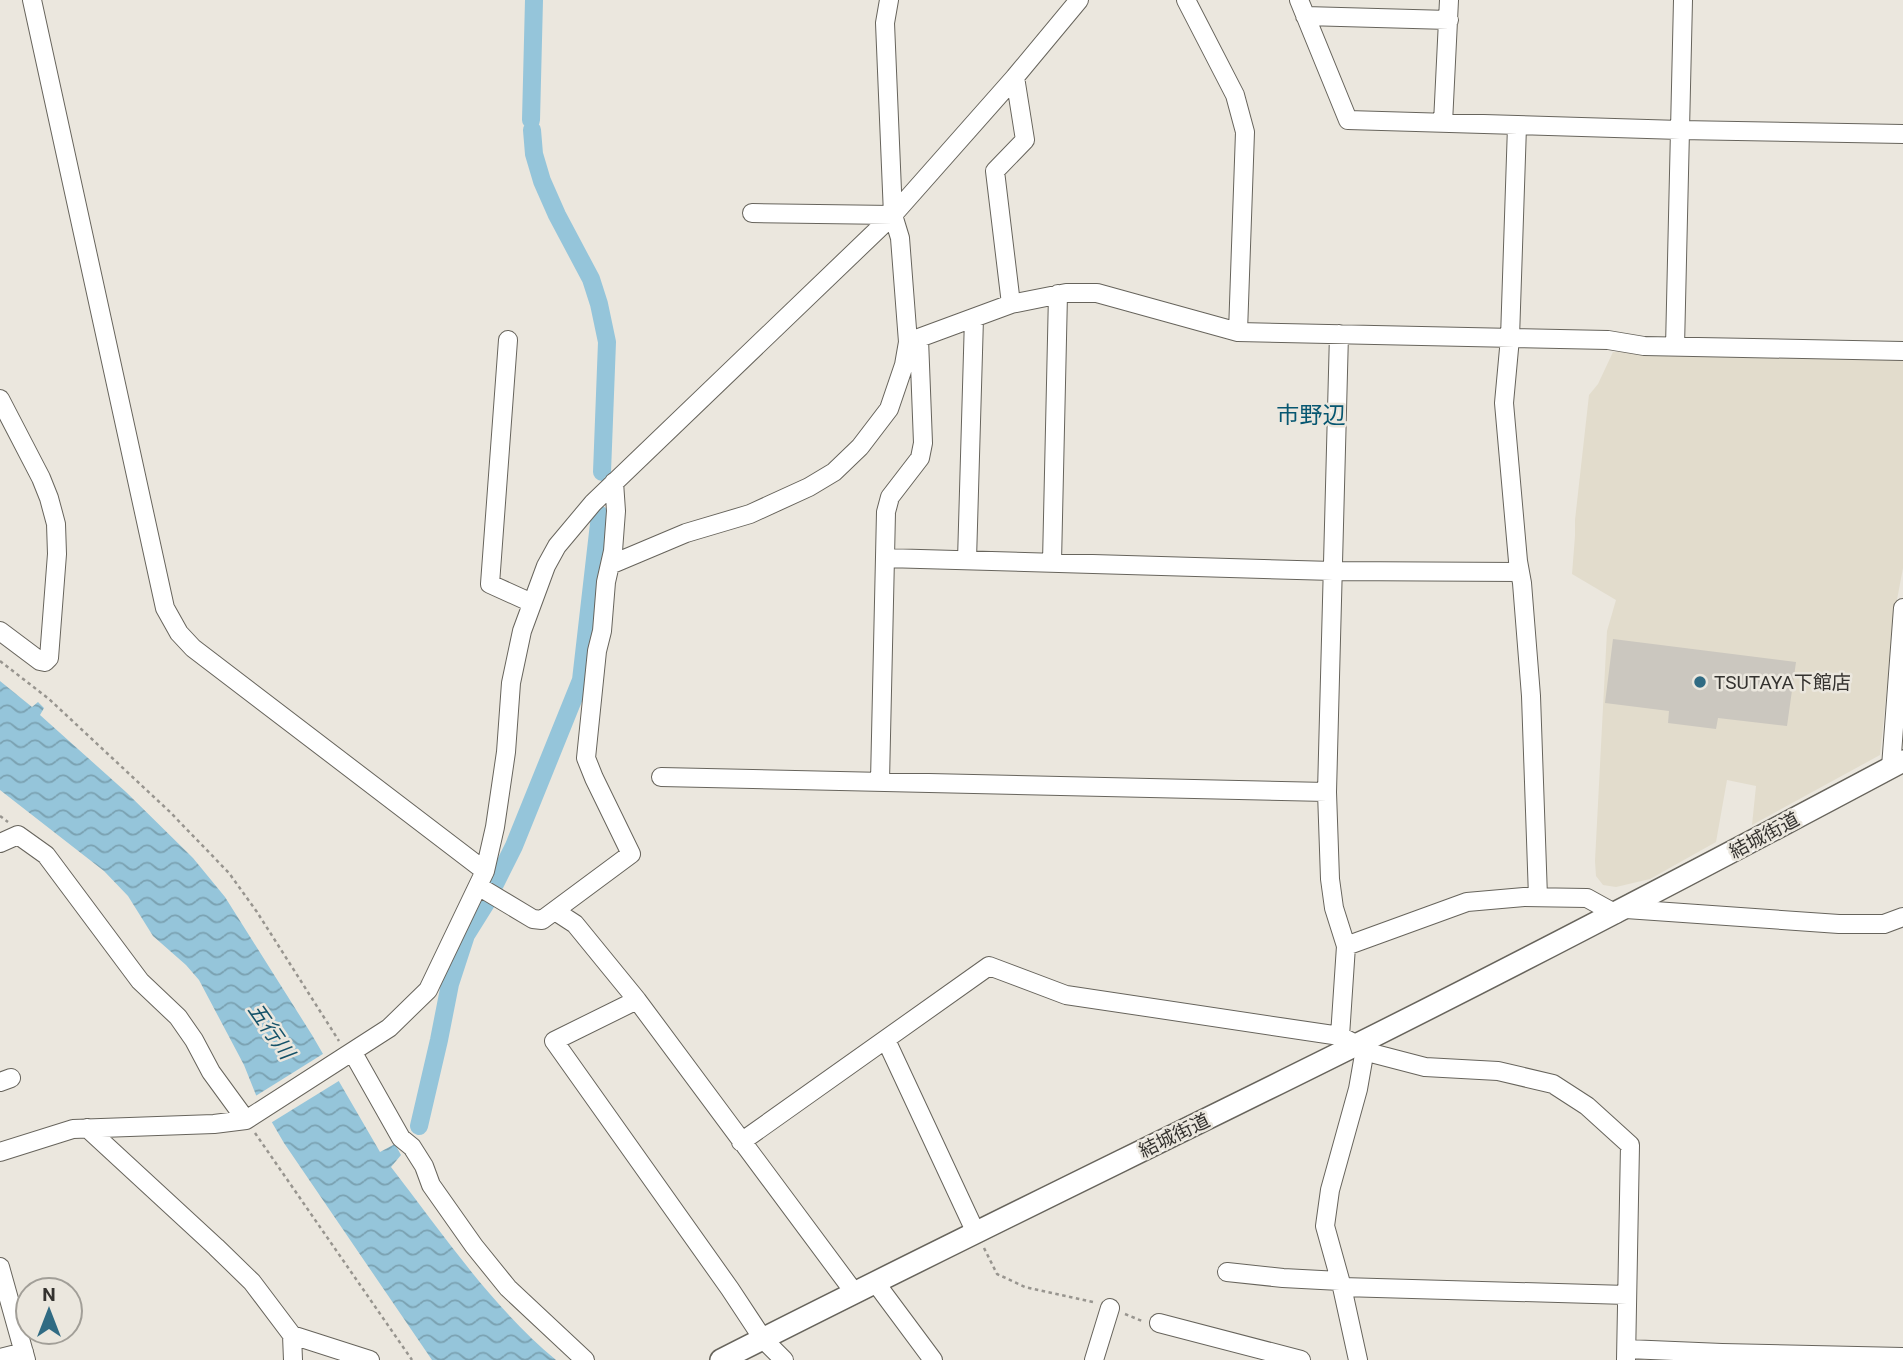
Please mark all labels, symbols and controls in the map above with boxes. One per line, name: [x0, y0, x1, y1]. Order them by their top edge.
district label: 市野辺: [1277, 402, 1346, 429]
place label: TSUTAYA下館店: [1714, 671, 1851, 694]
marker: TSUTAYA下館店: [1692, 674, 1708, 690]
street label: 結城街道: [1725, 807, 1803, 863]
water label: 五行川: [243, 998, 300, 1065]
street label: 結城街道: [1135, 1108, 1213, 1162]
north arrow: [14, 1276, 84, 1346]
text: N: [42, 1283, 56, 1306]

